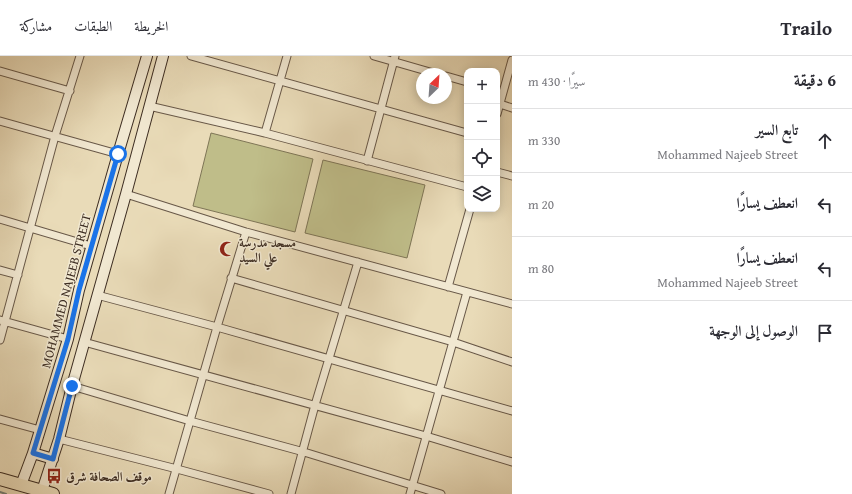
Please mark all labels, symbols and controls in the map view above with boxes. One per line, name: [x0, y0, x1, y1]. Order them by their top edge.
text: Trailo: [781, 14, 832, 42]
text: مشاركة: [20, 16, 52, 36]
text: الطبقات: [74, 16, 112, 36]
text: الخريطة: [134, 16, 168, 36]
text: 6 دقيقة: [794, 67, 836, 92]
north arrow: [416, 68, 452, 104]
map controls: [464, 68, 500, 212]
button: +: [464, 68, 500, 104]
text: سيرًا · 430 m: [528, 72, 586, 91]
button: −: [464, 104, 500, 140]
text: تابع السير: [756, 119, 798, 140]
icon: ahead: [814, 130, 836, 152]
text: 330 m: [528, 131, 560, 150]
button: locate: [464, 140, 500, 176]
route start: [109, 145, 127, 163]
text: Mohammed Najeeb Street: [657, 145, 798, 164]
button: layers: [464, 176, 500, 212]
text: انعطف يسارًا: [736, 192, 798, 213]
icon: left: [814, 194, 836, 216]
text: 20 m: [528, 195, 554, 214]
street label: MOHAMMED NAJEEB STREET: [36, 211, 96, 370]
place label: مسجد مدرسة علي السيد: [239, 233, 296, 270]
mosque icon: مسجد مدرسة علي السيد: [218, 240, 236, 258]
text: انعطف يسارًا: [736, 247, 798, 268]
icon: left: [814, 258, 836, 280]
text: 80 m: [528, 259, 554, 278]
text: Mohammed Najeeb Street: [657, 273, 798, 292]
text: الوصول إلى الوجهة: [709, 320, 798, 341]
icon: arrive: [814, 322, 836, 344]
route end: [63, 377, 81, 395]
bus stop icon: موقف الصحافة شرق: [45, 467, 63, 485]
place label: موقف الصحافة شرق: [66, 467, 152, 486]

